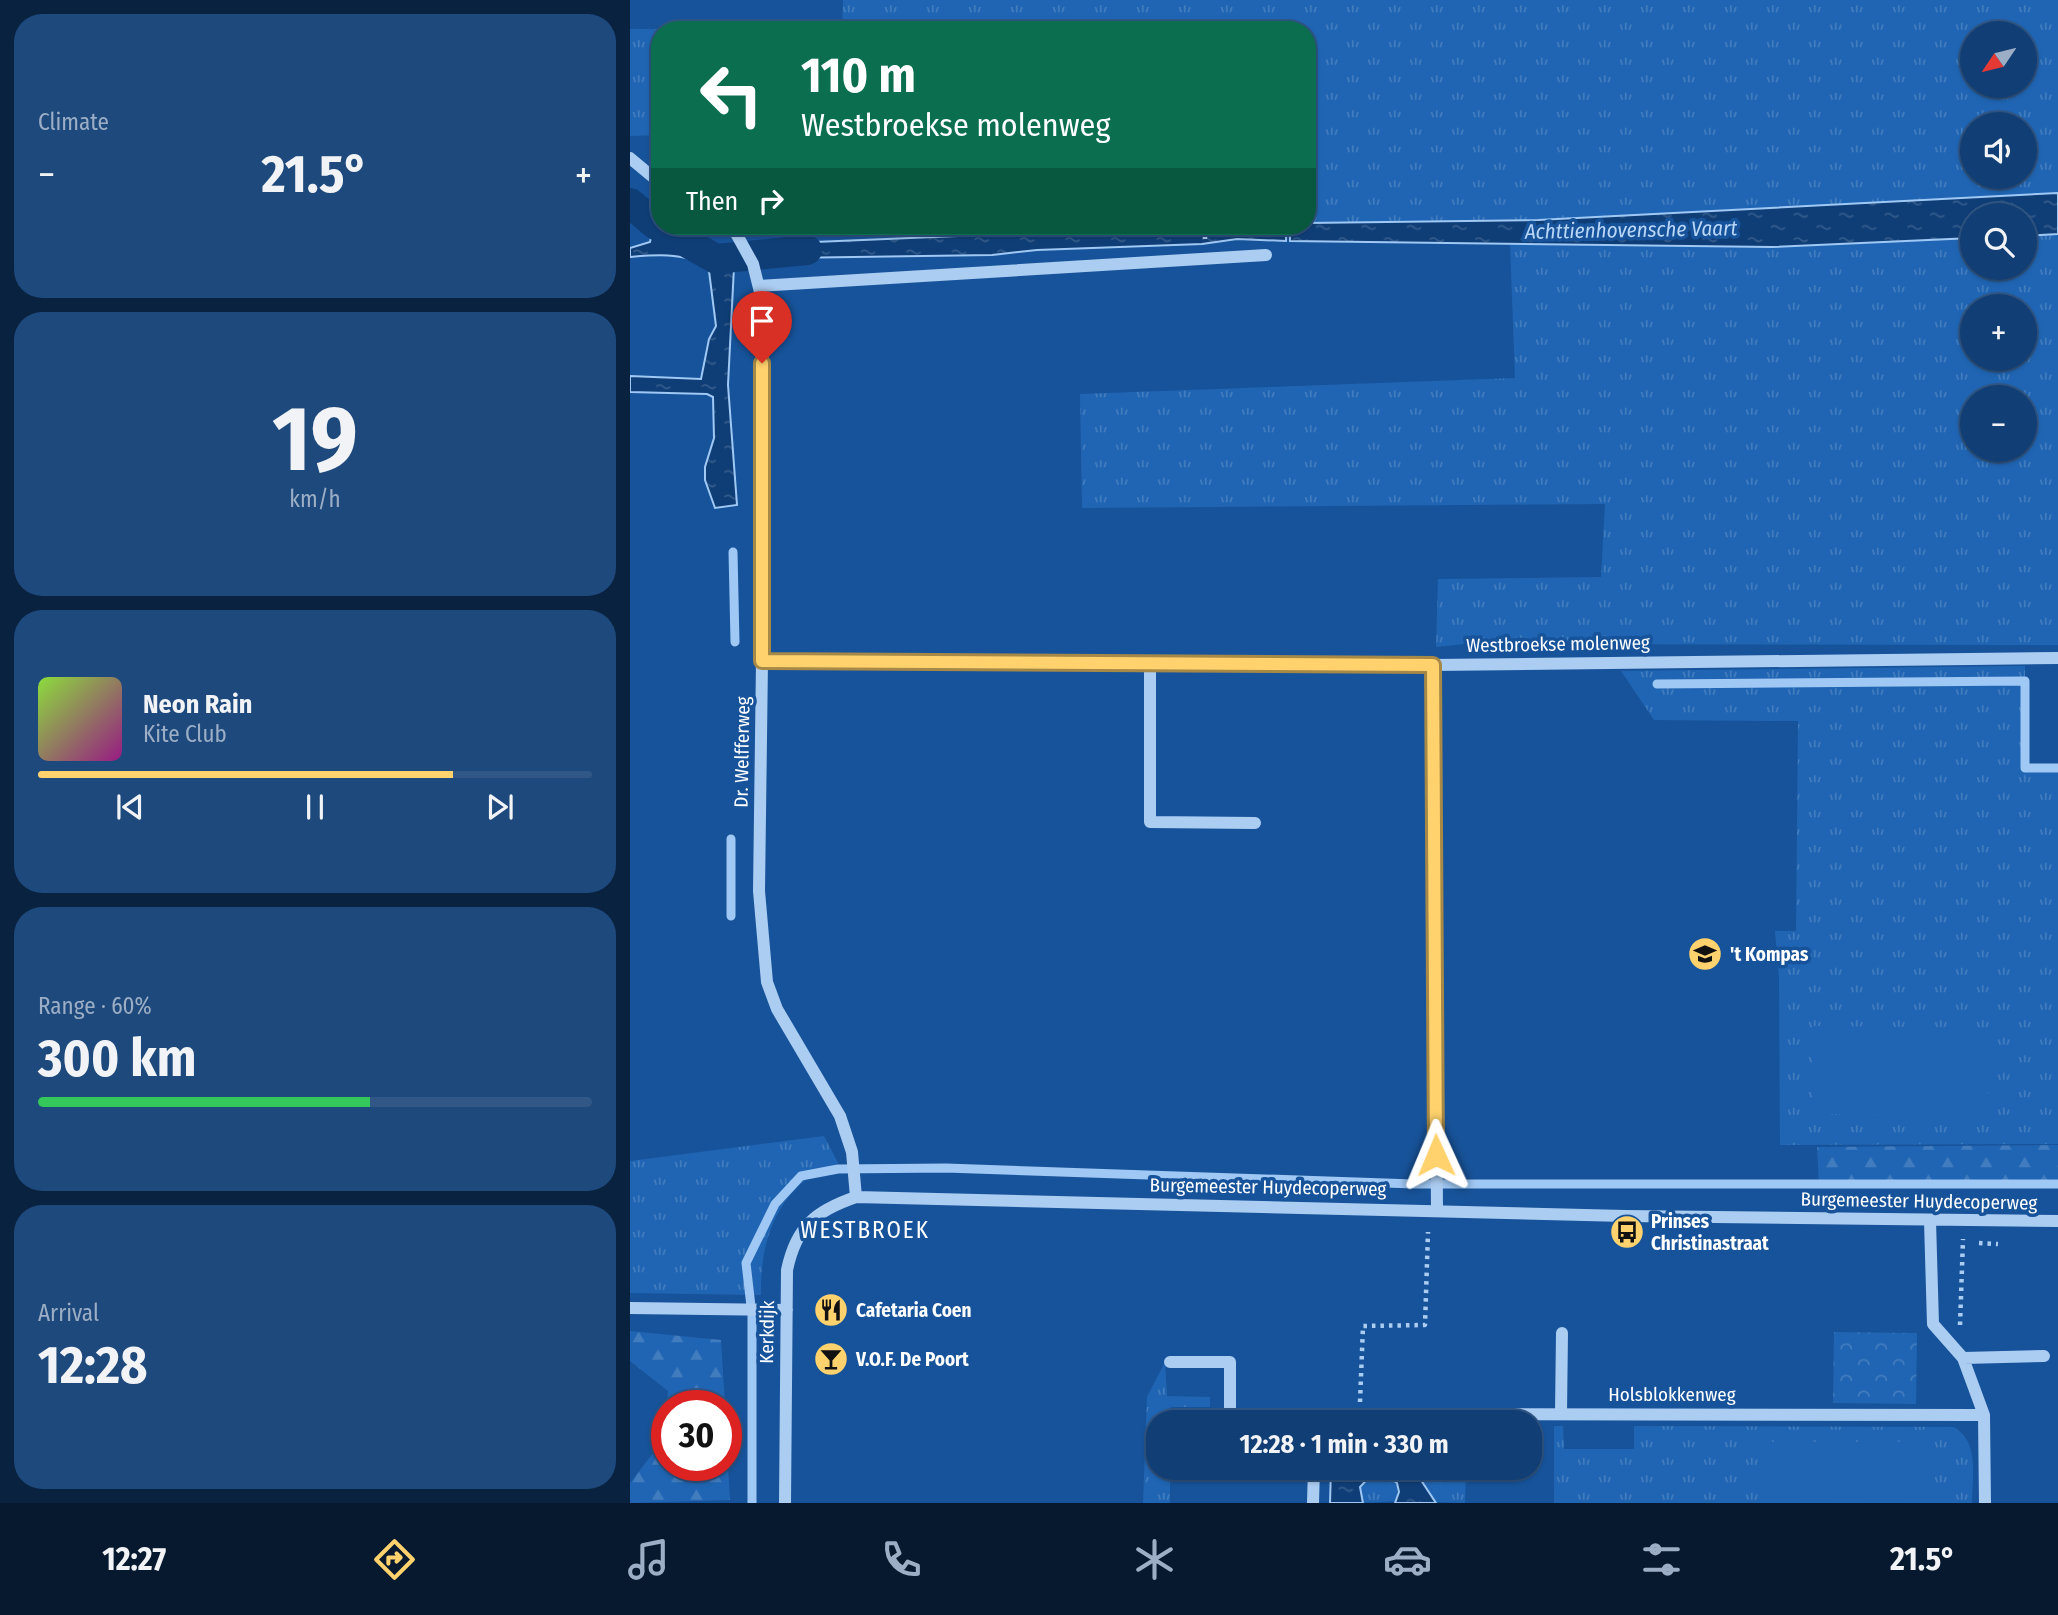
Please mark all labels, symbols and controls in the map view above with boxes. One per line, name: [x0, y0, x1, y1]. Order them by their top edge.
north arrow: [1960, 21, 2037, 98]
map controls: [1960, 21, 2037, 462]
text: 110 m: [801, 46, 916, 105]
icon: left: [686, 49, 777, 140]
text: Westbroekse molenweg: [801, 106, 1110, 144]
text: Climate: [38, 108, 109, 136]
button: sound: [1960, 112, 2037, 189]
text: 21.5°: [261, 143, 368, 206]
text: −: [38, 152, 55, 198]
text: +: [575, 152, 592, 198]
icon: right: [752, 182, 790, 220]
text: Then: [686, 186, 738, 217]
button: search: [1960, 203, 2037, 280]
water label: Achttienhovensche Vaart: [1524, 215, 1738, 245]
pin: [732, 291, 792, 363]
button: +: [1960, 294, 2037, 371]
icon: arrive: [743, 302, 781, 340]
text: 19: [272, 385, 358, 494]
button: −: [1960, 385, 2037, 462]
text: km/h: [289, 485, 341, 513]
street label: Westbroekse molenweg: [1466, 631, 1650, 657]
text: Neon Rain: [143, 689, 252, 720]
street label: Dr. Welfferweg: [730, 696, 754, 808]
text: Kite Club: [143, 720, 227, 748]
icon: previous: [111, 788, 149, 826]
icon: pause: [296, 788, 334, 826]
icon: next: [481, 788, 519, 826]
school or university icon: 't Kompas: [1686, 935, 1724, 973]
place label: 't Kompas: [1730, 943, 1809, 966]
text: Range · 60%: [38, 992, 152, 1020]
text: 300 km: [38, 1027, 196, 1090]
position arrow: [1399, 1118, 1473, 1192]
street label: Burgemeester Huydecoperweg: [1149, 1173, 1387, 1201]
street label: Burgemeester Huydecoperweg: [1800, 1187, 2038, 1215]
place label: Prinses Christinastraat: [1651, 1210, 1769, 1255]
bus stop icon: Prinses Christinastraat: [1608, 1213, 1646, 1251]
district label: WESTBROEK: [800, 1216, 930, 1244]
restaurant icon: Cafetaria Coen: [812, 1291, 850, 1329]
text: Arrival: [38, 1299, 99, 1327]
place label: Cafetaria Coen: [856, 1299, 971, 1322]
street label: Kerkdijk: [755, 1300, 779, 1364]
text: 12:28: [38, 1334, 148, 1397]
bar icon: V.O.F. De Poort: [812, 1340, 850, 1378]
place label: V.O.F. De Poort: [855, 1348, 969, 1371]
street label: Holsblokkenweg: [1608, 1383, 1736, 1406]
speed limit sign: 30: [651, 1390, 742, 1481]
text: 12:28 · 1 min · 330 m: [1240, 1429, 1448, 1460]
icon: directions: [370, 1535, 419, 1584]
icon: music: [624, 1535, 673, 1584]
icon: phone: [877, 1535, 926, 1584]
icon: climate: [1130, 1535, 1179, 1584]
icon: car: [1383, 1535, 1432, 1584]
icon: filters: [1637, 1535, 1686, 1584]
text: 12:27: [102, 1540, 166, 1578]
text: 21.5°: [1890, 1540, 1956, 1578]

